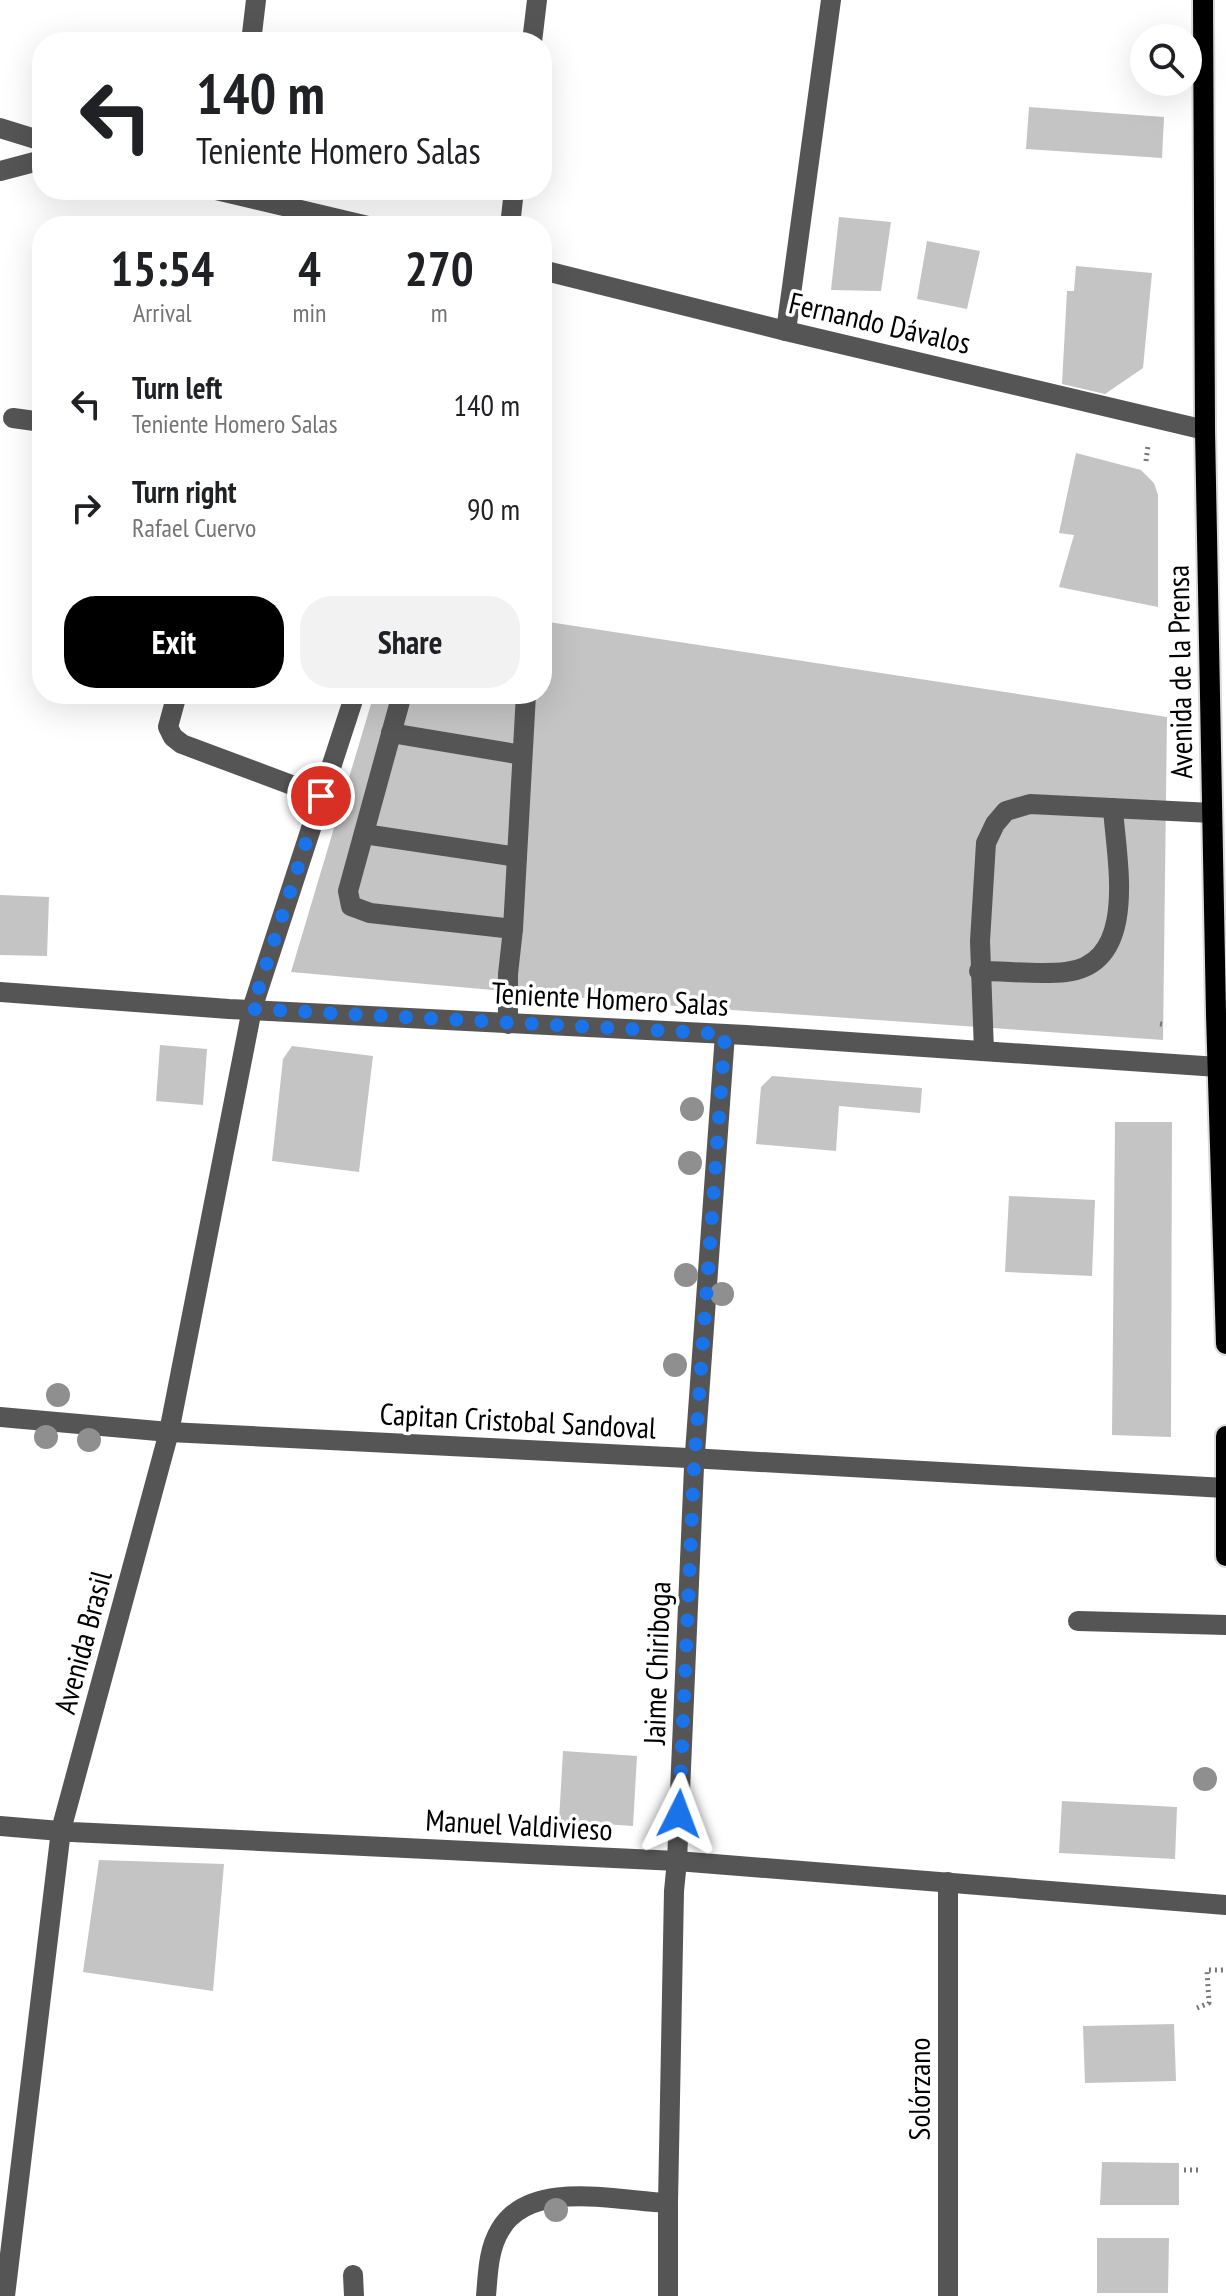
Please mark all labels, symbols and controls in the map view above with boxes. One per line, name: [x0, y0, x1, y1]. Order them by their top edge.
map controls: [1130, 24, 1202, 96]
button: search: [1130, 24, 1202, 96]
text: 140 m: [196, 57, 325, 129]
icon: left: [64, 64, 168, 168]
text: Teniente Homero Salas: [196, 127, 481, 174]
text: 15:54: [110, 237, 214, 299]
text: 4: [298, 237, 321, 299]
text: 270: [405, 237, 474, 299]
street label: Fernando Dávalos: [785, 282, 975, 362]
text: Arrival: [133, 296, 192, 329]
text: min: [292, 296, 326, 329]
text: m: [431, 296, 448, 329]
text: Turn left: [132, 368, 222, 407]
icon: left: [64, 382, 108, 426]
text: 140 m: [454, 385, 520, 424]
text: Teniente Homero Salas: [132, 407, 338, 440]
text: Turn right: [132, 472, 236, 511]
icon: right: [64, 486, 108, 530]
text: 90 m: [467, 489, 520, 528]
text: Rafael Cuervo: [132, 511, 256, 544]
street label: Avenida de la Prensa: [1158, 565, 1200, 779]
button: Exit: [64, 596, 284, 688]
button: Share: [300, 596, 520, 688]
pin: [287, 762, 355, 830]
icon: arrive: [299, 774, 343, 818]
street label: Teniente Homero Salas: [491, 972, 729, 1024]
street label: Capitan Cristobal Sandoval: [379, 1393, 657, 1447]
street label: Avenida Brasil: [44, 1566, 120, 1718]
street label: Jaime Chiriboga: [634, 1581, 678, 1746]
position arrow: [637, 1772, 721, 1856]
street label: Manuel Valdivieso: [425, 1800, 613, 1848]
street label: Solórzano: [899, 2038, 938, 2140]

